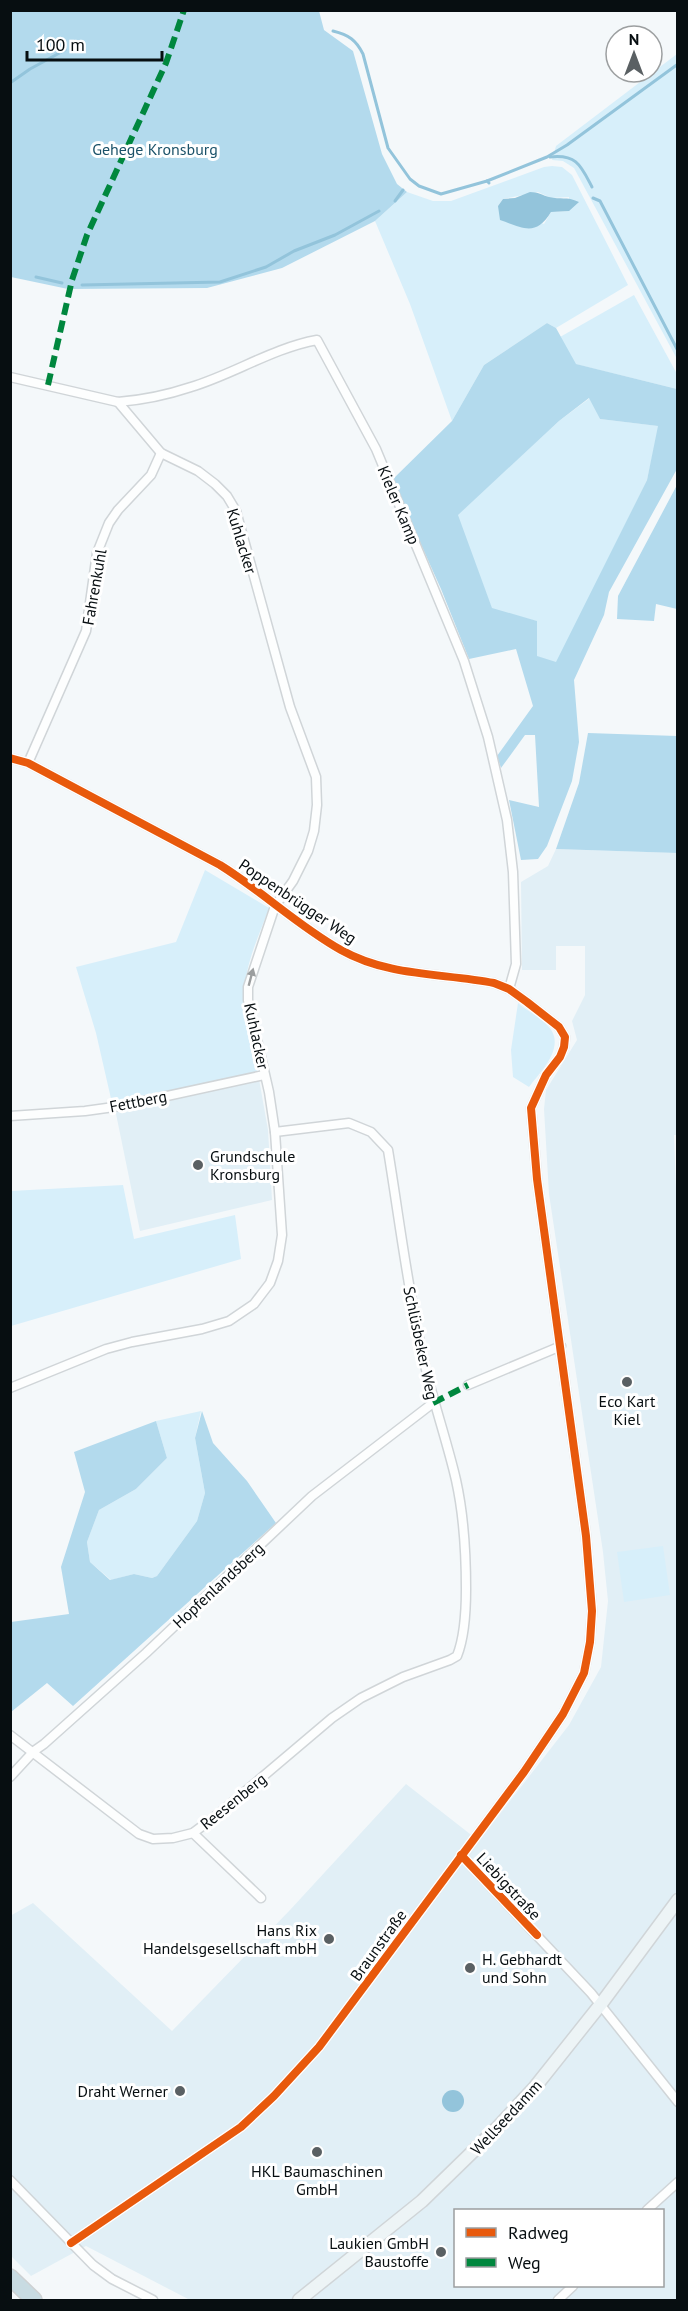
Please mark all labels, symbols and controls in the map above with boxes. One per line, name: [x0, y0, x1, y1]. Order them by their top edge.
scale bar: [27, 24, 162, 62]
north arrow: [604, 24, 664, 84]
text: N: [629, 29, 639, 49]
text: 100 m: [36, 33, 85, 56]
park label: Gehege Kronsburg: [92, 139, 218, 159]
street label: Kieler Kamp: [373, 463, 425, 547]
street label: Kuhlacker: [223, 506, 262, 577]
street label: Fahrenkuhl: [77, 547, 111, 627]
street label: Poppenbrügger Weg: [235, 854, 361, 948]
one-way arrow: [247, 968, 256, 986]
street label: Kuhlacker: [240, 1001, 274, 1072]
street label: Fettberg: [108, 1086, 168, 1116]
place label: Grundschule Kronsburg: [210, 1146, 295, 1184]
marker: Grundschule Kronsburg: [191, 1158, 205, 1172]
street label: Schlüsbeker Weg: [399, 1284, 443, 1402]
marker: Eco Kart Kiel: [620, 1375, 634, 1389]
place label: Eco Kart Kiel: [599, 1391, 656, 1429]
street label: Hopfenlandsberg: [168, 1538, 268, 1632]
street label: Reesenberg: [196, 1768, 270, 1834]
street label: Liebigstraße: [473, 1848, 545, 1924]
street label: Braunstraße: [345, 1905, 411, 1985]
place label: Hans Rix Handelsgesellschaft mbH: [143, 1920, 317, 1958]
marker: Hans Rix Handelsgesellschaft mbH: [322, 1932, 336, 1946]
place label: H. Gebhardt und Sohn: [482, 1949, 562, 1987]
marker: H. Gebhardt und Sohn: [463, 1961, 477, 1975]
street label: Wellseedamm: [466, 2075, 546, 2159]
place label: Draht Werner: [78, 2081, 169, 2101]
marker: Draht Werner: [173, 2084, 187, 2098]
marker: HKL Baumaschinen GmbH: [310, 2145, 324, 2159]
place label: HKL Baumaschinen GmbH: [251, 2161, 383, 2199]
legend: [454, 2209, 664, 2287]
text: Radweg: [508, 2221, 569, 2244]
place label: Laukien GmbH Baustoffe: [329, 2233, 429, 2271]
marker: Laukien GmbH Baustoffe: [434, 2245, 448, 2259]
text: Weg: [508, 2251, 541, 2274]

